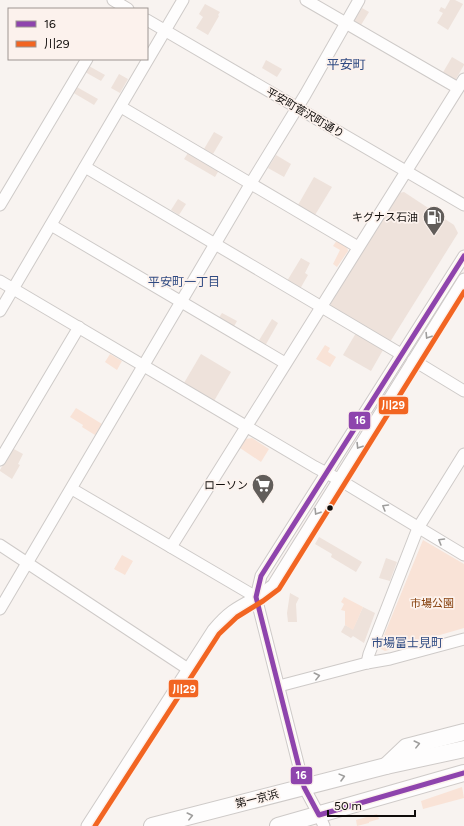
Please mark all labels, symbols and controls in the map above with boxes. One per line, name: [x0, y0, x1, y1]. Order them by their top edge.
legend: [8, 8, 148, 60]
text: 16: [44, 17, 56, 31]
text: 川29: [44, 37, 70, 51]
district label: 平安町: [326, 57, 366, 72]
street label: 平安町菅沢町通り: [264, 85, 346, 141]
fuel station icon: キグナス石油: [421, 204, 447, 237]
place label: キグナス石油: [352, 211, 418, 224]
district label: 平安町一丁目: [148, 275, 220, 289]
one-way arrow: [426, 332, 433, 339]
line badge: 川29: [378, 396, 409, 415]
text: 川29: [381, 399, 405, 412]
line badge: 16: [348, 411, 371, 430]
text: 16: [354, 414, 366, 427]
one-way arrow: [356, 442, 364, 449]
supermarket icon: ローソン: [250, 472, 276, 505]
place label: ローソン: [204, 479, 248, 492]
unlabelled marker: [325, 503, 335, 513]
one-way arrow: [382, 505, 389, 512]
one-way arrow: [315, 508, 322, 515]
one-way arrow: [438, 539, 445, 546]
park label: 市場公園: [410, 597, 454, 610]
district label: 市場富士見町: [371, 636, 443, 650]
one-way arrow: [313, 672, 320, 681]
line badge: 川29: [168, 679, 199, 698]
text: 川29: [172, 683, 196, 696]
one-way arrow: [413, 740, 420, 749]
line badge: 16: [290, 766, 313, 785]
text: 16: [295, 769, 307, 782]
one-way arrow: [338, 773, 345, 782]
street label: 第一京浜: [234, 787, 280, 811]
scale bar: [328, 792, 415, 818]
text: 50 m: [334, 799, 362, 813]
one-way arrow: [186, 813, 193, 821]

